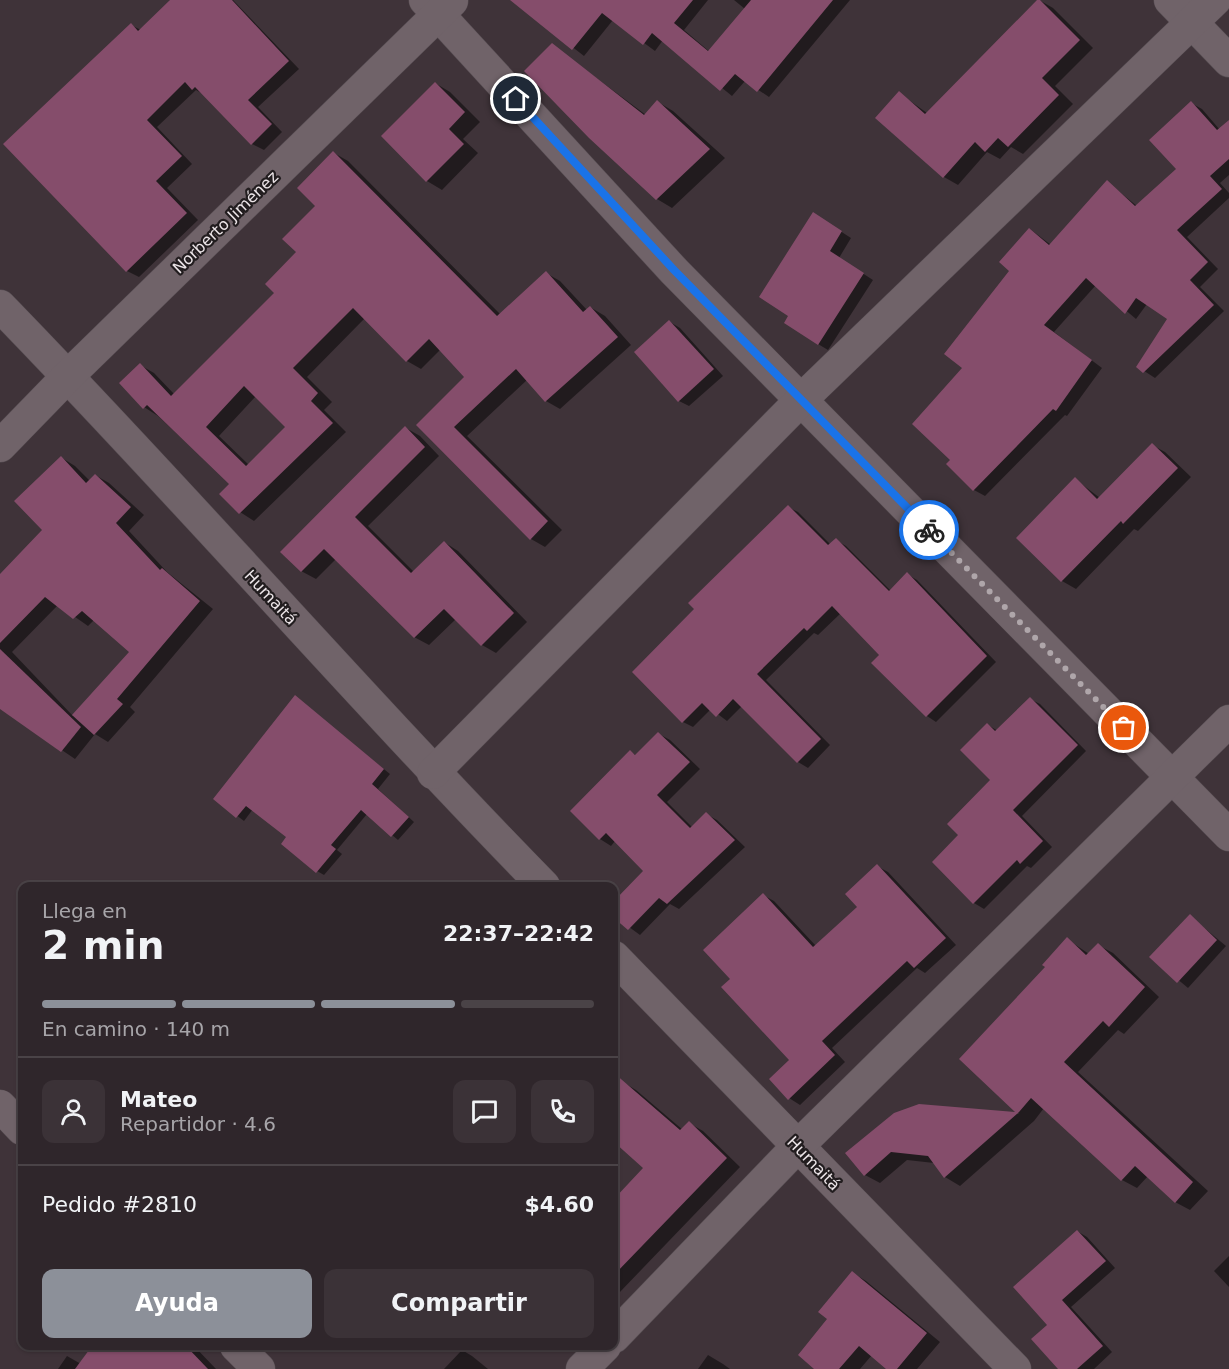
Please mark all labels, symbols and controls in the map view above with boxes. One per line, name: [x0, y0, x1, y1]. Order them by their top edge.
pin: [490, 73, 541, 124]
icon: home: [499, 82, 532, 115]
street label: Norberto Jiménez: [169, 167, 282, 277]
courier: [899, 500, 959, 560]
icon: bike: [913, 514, 946, 547]
street label: Humaitá: [240, 566, 301, 629]
pin: [1098, 702, 1149, 753]
icon: bag: [1107, 711, 1140, 744]
text: Llega en: [42, 899, 127, 923]
text: 22:37–22:42: [443, 921, 594, 946]
text: 2 min: [42, 923, 164, 968]
text: En camino · 140 m: [42, 1017, 230, 1041]
button: person: [42, 1080, 105, 1143]
button: chat: [453, 1080, 516, 1143]
button: phone: [531, 1080, 594, 1143]
text: Mateo: [120, 1087, 197, 1112]
text: Repartidor · 4.6: [120, 1112, 276, 1136]
street label: Humaitá: [783, 1132, 844, 1194]
text: Pedido #2810: [42, 1192, 197, 1217]
text: $4.60: [524, 1192, 594, 1217]
button: Ayuda: [42, 1269, 312, 1338]
button: Compartir: [324, 1269, 594, 1338]

